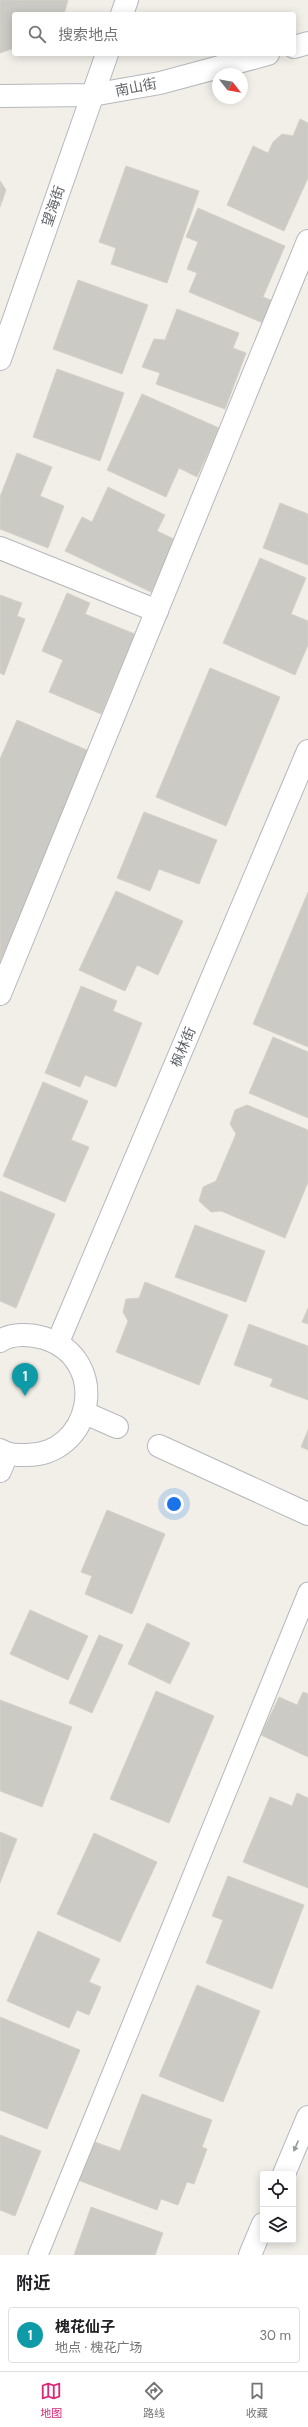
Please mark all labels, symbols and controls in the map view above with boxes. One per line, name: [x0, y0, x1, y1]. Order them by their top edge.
search box: [12, 12, 296, 56]
icon: search: [26, 23, 48, 45]
text: 搜索地点: [58, 25, 118, 45]
north arrow: [212, 68, 248, 104]
street label: 南山街: [114, 74, 158, 100]
street label: 望海街: [38, 183, 68, 229]
street label: 枫林街: [167, 1024, 199, 1070]
pin: 1: [12, 1363, 38, 1396]
your location: [164, 1494, 184, 1514]
one-way arrow: [293, 2140, 299, 2151]
map controls: [260, 2171, 296, 2243]
button: locate: [260, 2171, 296, 2207]
button: layers: [260, 2207, 296, 2243]
text: 附近: [16, 2272, 50, 2294]
text: 槐花仙子: [55, 2317, 115, 2337]
text: 1: [28, 2327, 32, 2344]
text: 30 m: [259, 2327, 291, 2344]
text: 地点 · 槐花广场: [55, 2339, 143, 2356]
tab: 地图: [40, 2380, 62, 2420]
tab: 路线: [143, 2380, 165, 2420]
tab: 收藏: [246, 2380, 268, 2420]

